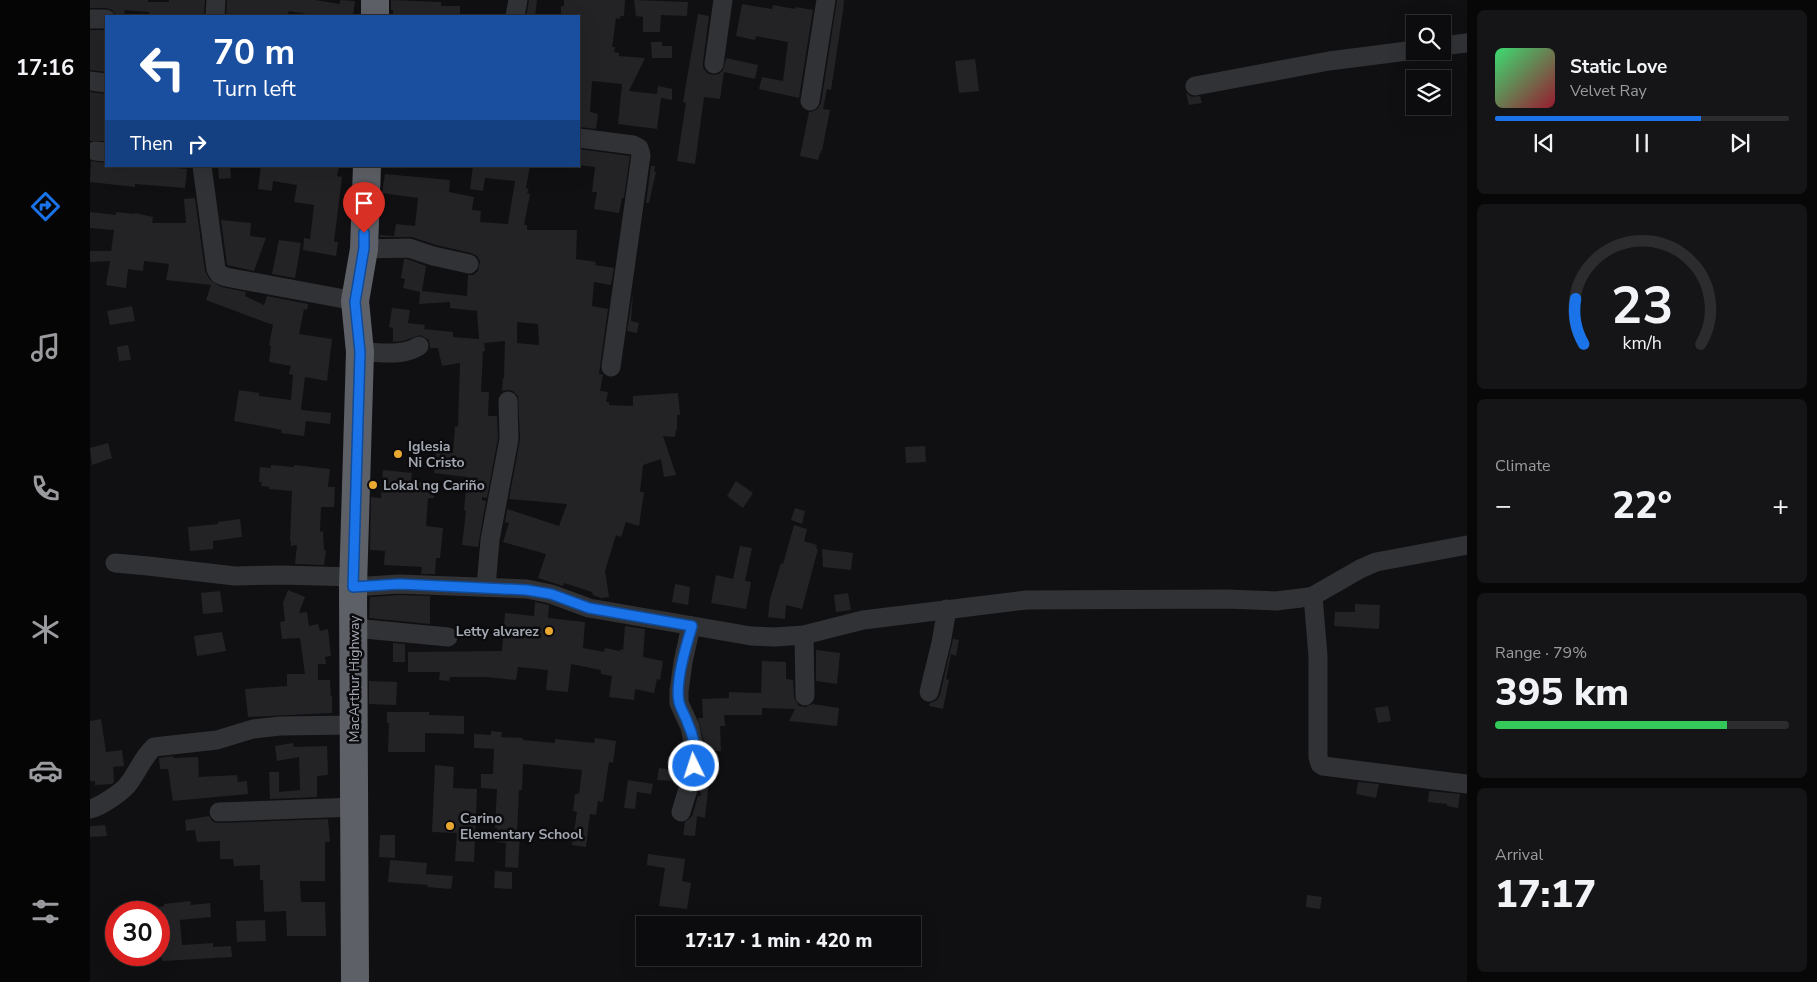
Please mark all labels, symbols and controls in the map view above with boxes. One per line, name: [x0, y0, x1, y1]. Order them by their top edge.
map controls: [1406, 15, 1451, 115]
button: search: [1406, 15, 1451, 60]
text: 70 m: [213, 29, 295, 76]
icon: left: [130, 35, 195, 100]
text: 17:16: [16, 53, 74, 83]
text: Static Love: [1570, 54, 1667, 80]
button: layers: [1406, 70, 1451, 115]
text: Turn left: [213, 74, 296, 104]
text: Velvet Ray: [1570, 80, 1647, 102]
icon: previous: [1530, 129, 1558, 157]
icon: pause: [1628, 129, 1656, 157]
icon: next: [1726, 129, 1754, 157]
icon: right: [183, 130, 211, 158]
text: Then: [130, 131, 173, 157]
pin: [343, 182, 385, 233]
icon: directions: [28, 189, 63, 224]
icon: arrive: [350, 189, 378, 217]
text: 23: [1611, 270, 1673, 341]
icon: music: [28, 330, 63, 365]
text: km/h: [1622, 331, 1662, 355]
place label: Iglesia Ni Cristo: [408, 437, 465, 472]
marker: Iglesia Ni Cristo: [392, 448, 404, 460]
text: Climate: [1495, 455, 1550, 477]
icon: phone: [28, 471, 63, 506]
place label: Lokal ng Cariño: [383, 476, 485, 495]
marker: Lokal ng Cariño: [367, 479, 379, 491]
text: 22°: [1612, 480, 1672, 531]
text: −: [1495, 487, 1512, 525]
text: +: [1772, 487, 1789, 525]
icon: climate: [28, 612, 63, 647]
street label: MacArthur Highway: [345, 615, 364, 742]
place label: Letty alvarez: [456, 622, 539, 641]
marker: Letty alvarez: [543, 625, 555, 637]
text: Range · 79%: [1495, 642, 1587, 664]
text: 395 km: [1495, 667, 1629, 718]
position arrow: [667, 739, 719, 791]
icon: car: [28, 753, 63, 788]
place label: Carino Elementary School: [460, 809, 583, 844]
marker: Carino Elementary School: [444, 820, 456, 832]
text: Arrival: [1495, 844, 1543, 866]
text: 17:17: [1495, 869, 1596, 920]
icon: filters: [28, 894, 63, 929]
speed limit sign: 30: [105, 901, 170, 966]
text: 17:17 · 1 min · 420 m: [685, 928, 872, 954]

